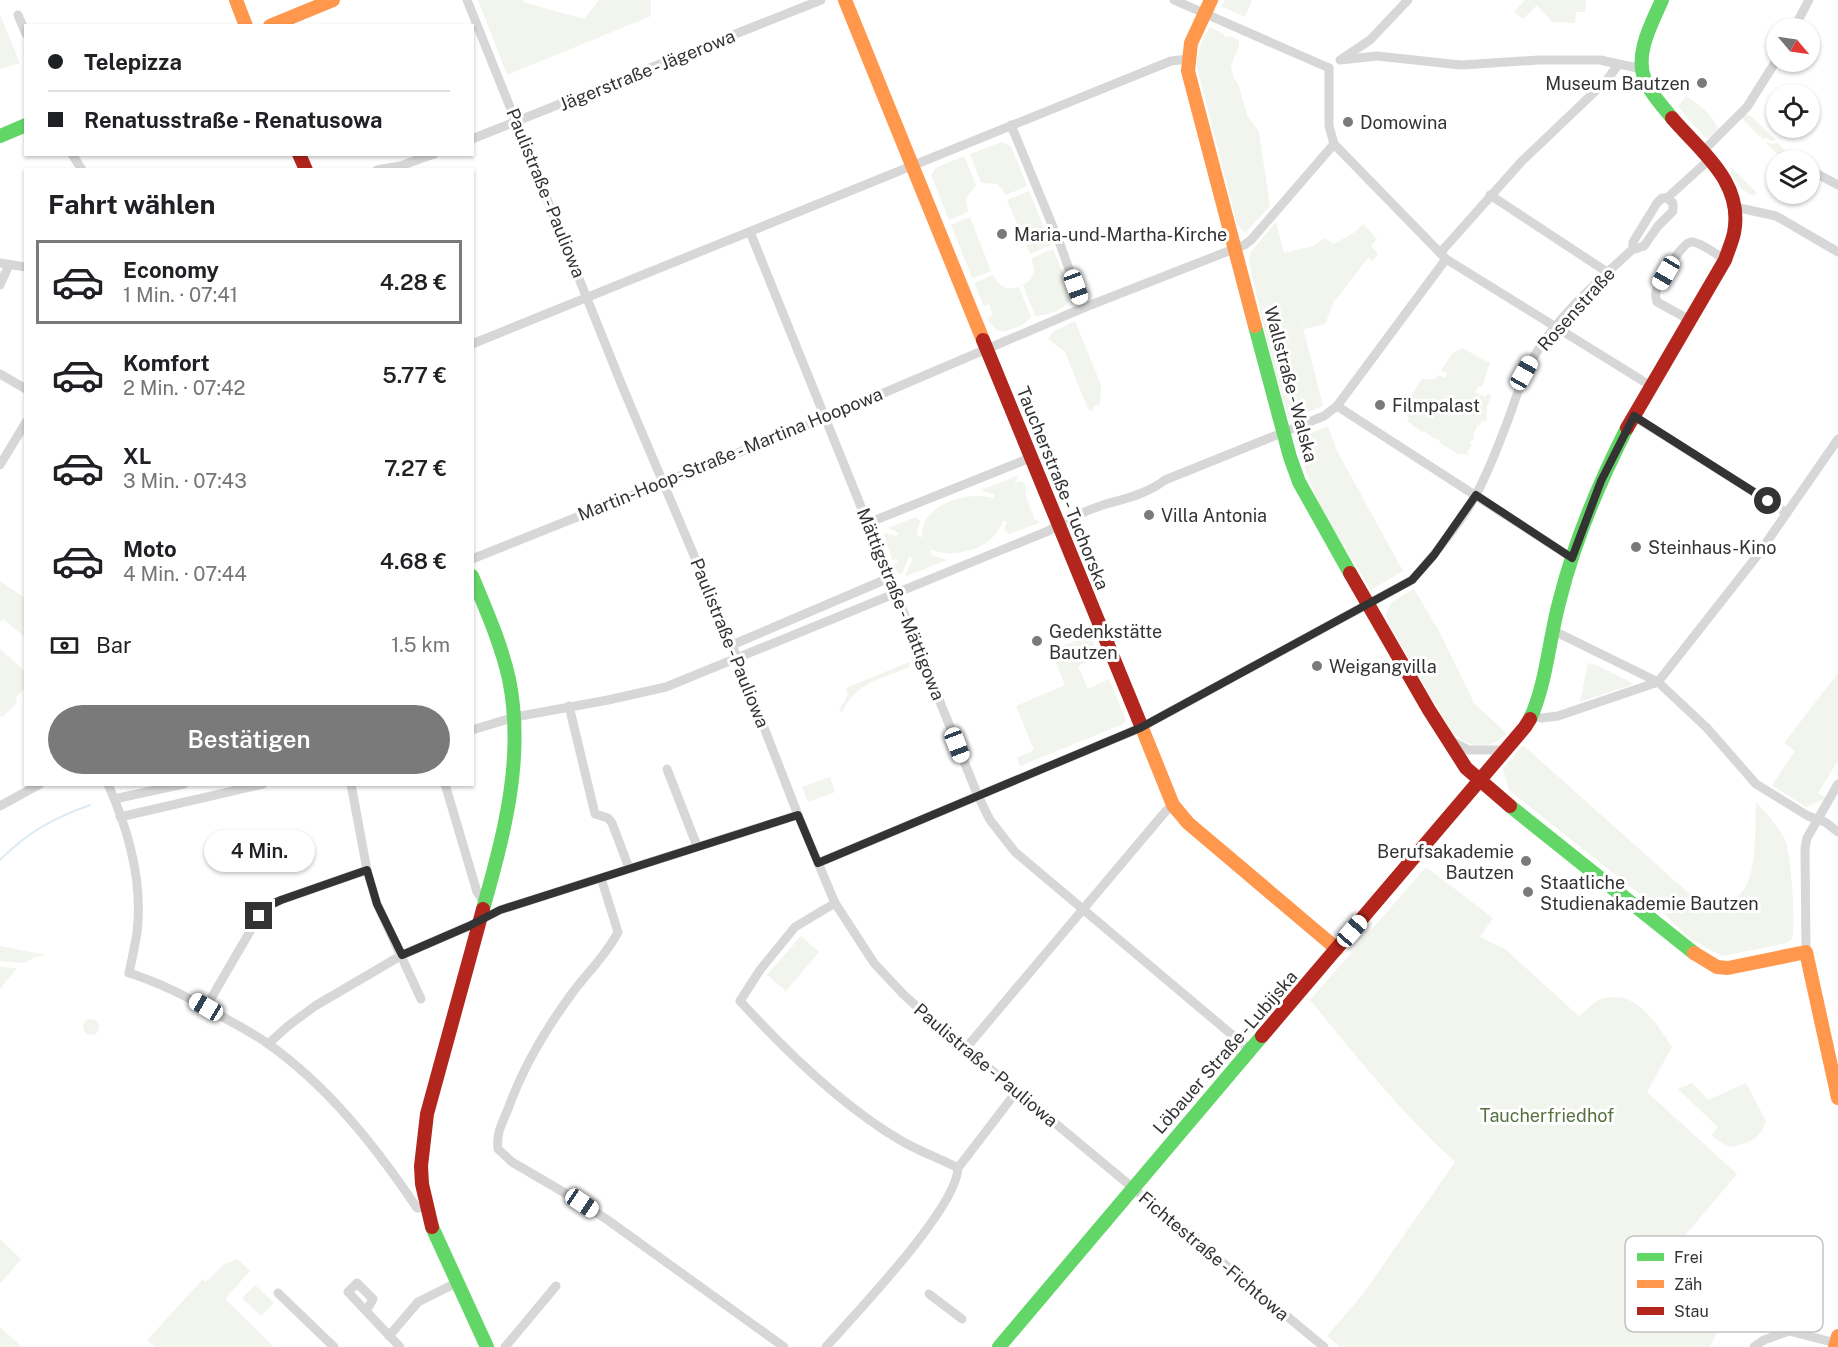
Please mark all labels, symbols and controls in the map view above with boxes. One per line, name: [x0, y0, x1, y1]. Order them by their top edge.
north arrow: [1766, 18, 1820, 72]
map controls: [1766, 18, 1820, 204]
street label: Jägerstraße - Jägerowa: [556, 25, 738, 115]
text: Telepizza: [84, 49, 182, 75]
place label: Museum Bautzen: [1545, 73, 1690, 94]
marker: Museum Bautzen: [1695, 76, 1709, 90]
button: locate: [1766, 84, 1820, 138]
street label: Paulistraße - Pauliowa: [502, 105, 590, 281]
text: Renatusstraße - Renatusowa: [84, 107, 382, 133]
place label: Domowina: [1360, 112, 1447, 133]
marker: Domowina: [1341, 115, 1355, 129]
button: layers: [1766, 150, 1820, 204]
text: Fahrt wählen: [48, 188, 216, 220]
place label: Maria-und-Martha-Kirche: [1014, 224, 1227, 245]
marker: Maria-und-Martha-Kirche: [995, 227, 1009, 241]
car: [1649, 253, 1683, 293]
icon: car: [51, 255, 105, 309]
text: Economy: [123, 257, 219, 283]
street label: Rosenstraße: [1533, 263, 1619, 355]
car: [1061, 267, 1091, 307]
text: 4.28 €: [380, 269, 447, 295]
text: 1 Min. · 07:41: [123, 283, 238, 307]
street label: Wallstraße - Walska: [1260, 304, 1322, 464]
icon: car: [51, 348, 105, 402]
text: Komfort: [123, 350, 210, 376]
car: [1507, 353, 1541, 393]
text: 5.77 €: [382, 362, 447, 388]
text: 2 Min. · 07:42: [123, 376, 245, 400]
street label: Martin-Hoop-Straße - Martina Hoopowa: [575, 383, 885, 525]
street label: Taucherstraße - Tuchorska: [1013, 383, 1113, 593]
place label: Filmpalast: [1392, 395, 1480, 416]
marker: Filmpalast: [1373, 398, 1387, 412]
icon: car: [51, 441, 105, 495]
text: XL: [123, 443, 151, 469]
text: 7.27 €: [384, 455, 447, 481]
text: 3 Min. · 07:43: [123, 469, 247, 493]
route start: [1754, 487, 1781, 514]
street label: Mättigstraße - Mättigowa: [853, 505, 949, 703]
place label: Villa Antonia: [1161, 505, 1267, 526]
marker: Villa Antonia: [1142, 508, 1156, 522]
icon: car: [51, 534, 105, 588]
text: Moto: [123, 536, 177, 562]
place label: Steinhaus-Kino: [1648, 537, 1776, 558]
marker: Steinhaus-Kino: [1629, 540, 1643, 554]
text: 4.68 €: [380, 548, 447, 574]
street label: Paulistraße - Pauliowa: [686, 555, 774, 731]
text: 4 Min. · 07:44: [123, 562, 247, 586]
place label: Gedenkstätte Bautzen: [1049, 621, 1162, 663]
icon: cash: [48, 629, 81, 662]
text: Bar: [96, 632, 132, 658]
text: 1.5 km: [391, 633, 450, 657]
marker: Gedenkstätte Bautzen: [1030, 634, 1044, 648]
place label: Weigangvilla: [1329, 656, 1437, 677]
marker: Weigangvilla: [1310, 659, 1324, 673]
button: Bestätigen: [48, 705, 450, 774]
car: [942, 725, 972, 765]
callout: 4 Min.: [204, 829, 314, 871]
text: 4 Min.: [231, 839, 288, 863]
place label: Berufsakademie Bautzen: [1377, 841, 1514, 883]
marker: Berufsakademie Bautzen: [1519, 854, 1533, 868]
place label: Staatliche Studienakademie Bautzen: [1540, 872, 1759, 914]
marker: Staatliche Studienakademie Bautzen: [1521, 885, 1535, 899]
route end: [245, 902, 272, 929]
car: [1333, 912, 1371, 950]
street label: Löbauer Straße - Lubijska: [1148, 966, 1302, 1138]
car: [186, 990, 226, 1024]
street label: Paulistraße - Pauliowa: [910, 999, 1062, 1131]
park label: Taucherfriedhof: [1480, 1105, 1614, 1126]
car: [562, 1185, 602, 1221]
street label: Fichtestraße -Fichtowa: [1135, 1187, 1293, 1325]
legend: [1625, 1236, 1823, 1332]
text: Frei: [1674, 1248, 1703, 1267]
text: Zäh: [1674, 1275, 1702, 1294]
text: Stau: [1674, 1302, 1709, 1321]

